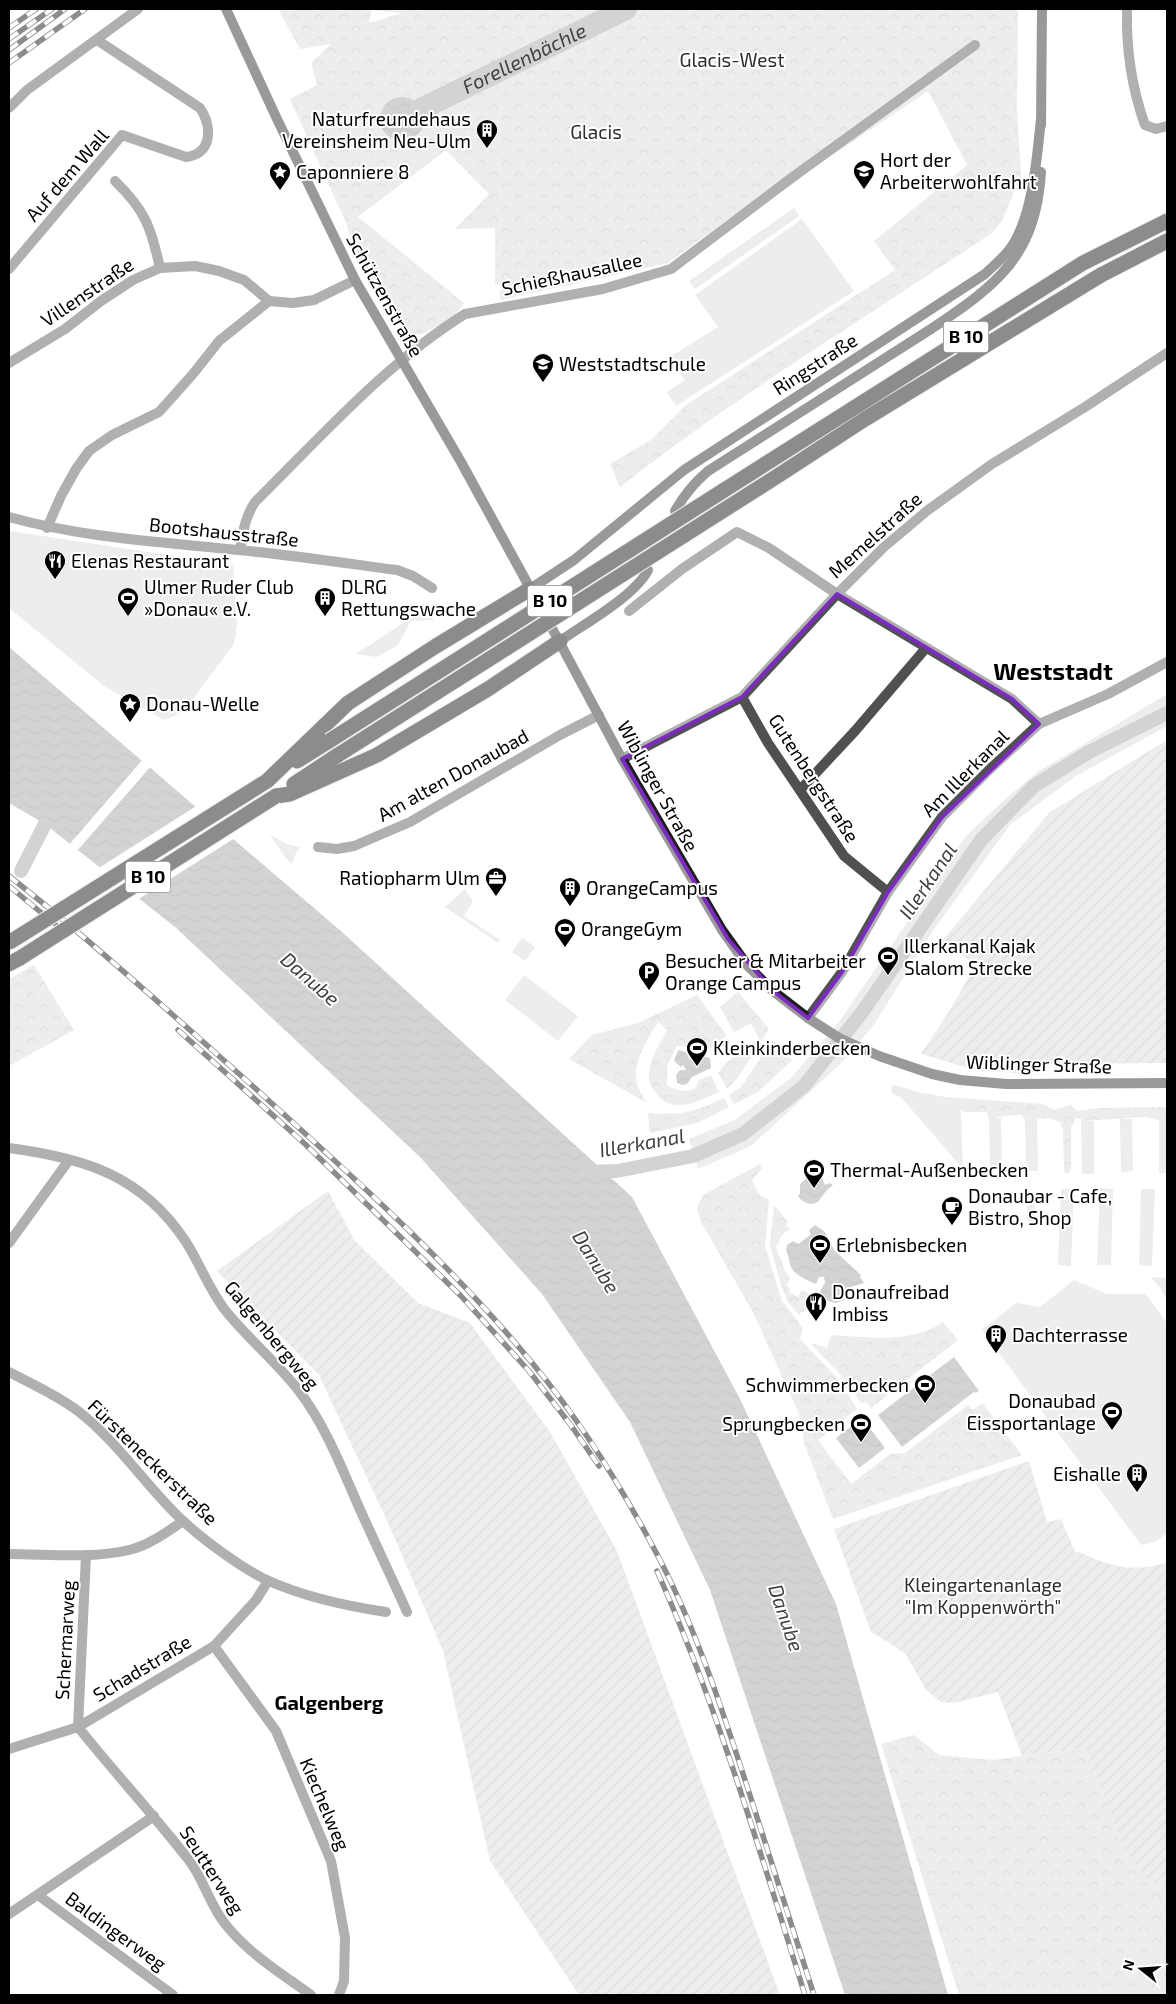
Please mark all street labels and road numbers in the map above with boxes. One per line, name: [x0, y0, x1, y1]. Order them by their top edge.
street label: Auf dem Wall: [20, 123, 113, 226]
street label: Schützenstraße: [342, 229, 429, 361]
street label: Schießhausallee: [500, 247, 644, 300]
street label: Villenstraße: [36, 252, 137, 331]
road number: B 10: [944, 322, 988, 352]
street label: Ringstraße: [768, 328, 861, 399]
street label: Memelstraße: [823, 487, 926, 582]
street label: Bootshausstraße: [148, 512, 300, 551]
road number: B 10: [528, 586, 572, 616]
street label: Gutenbergstraße: [764, 709, 864, 846]
street label: Wiblinger Straße: [613, 716, 704, 855]
street label: Am alten Donaubad: [373, 723, 532, 826]
street label: Am Illerkanal: [916, 724, 1013, 821]
road number: B 10: [126, 862, 170, 892]
street label: Wiblinger Straße: [966, 1049, 1112, 1078]
street label: Galgenbergweg: [220, 1275, 325, 1394]
street label: Fürsteneckerstraße: [84, 1394, 223, 1529]
street label: Schermarweg: [50, 1579, 79, 1700]
street label: Schadstraße: [89, 1629, 195, 1706]
street label: Kiechelweg: [296, 1754, 355, 1854]
street label: Seutterweg: [175, 1821, 250, 1918]
street label: Baldingerweg: [61, 1886, 172, 1975]

